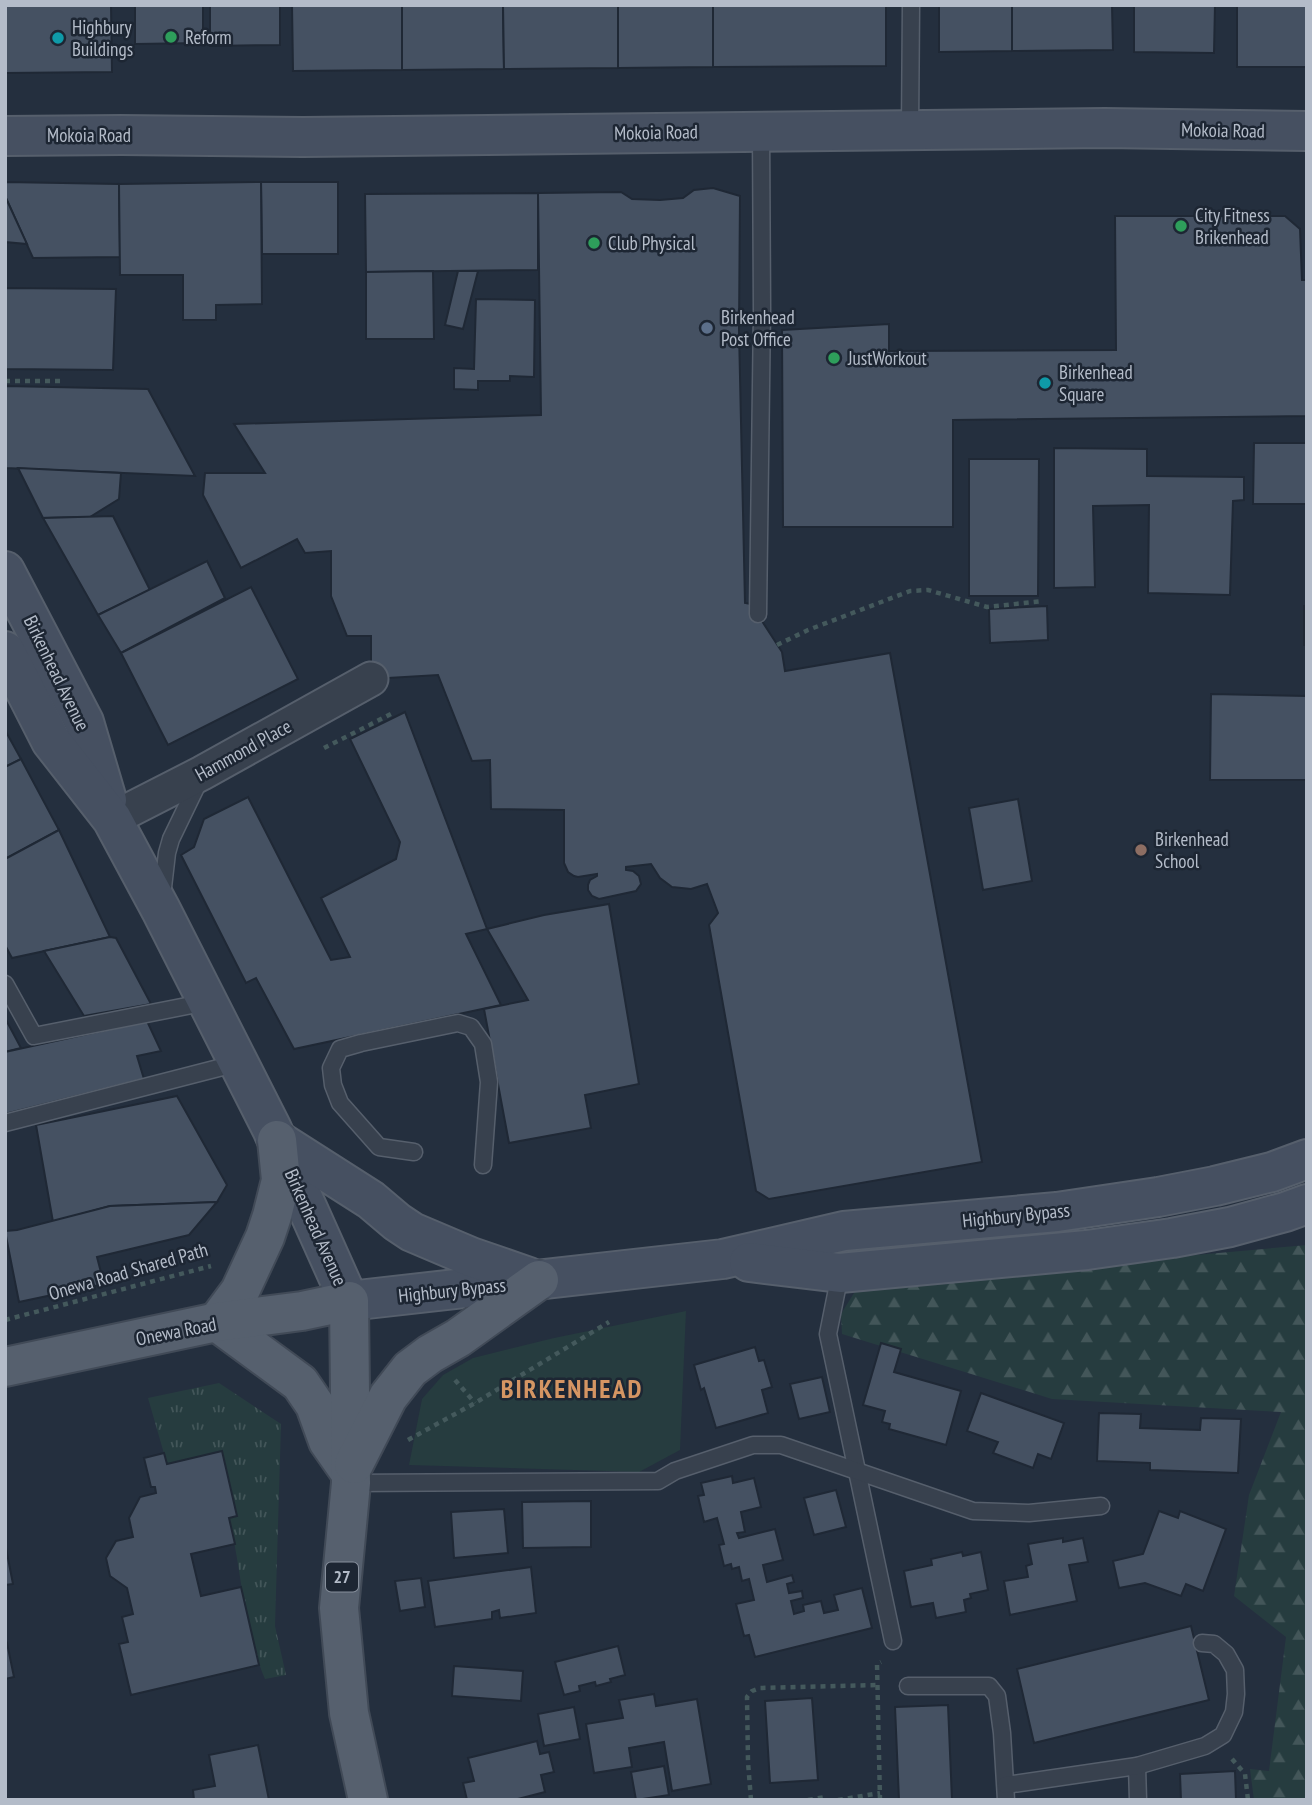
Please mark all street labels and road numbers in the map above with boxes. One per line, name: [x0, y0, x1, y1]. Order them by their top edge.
street label: Mokoia Road: [1181, 117, 1265, 143]
street label: Mokoia Road: [614, 119, 698, 145]
street label: Mokoia Road: [47, 123, 131, 147]
street label: Birkenhead Avenue: [19, 611, 95, 735]
street label: Hammond Place: [191, 714, 295, 786]
street label: Birkenhead Avenue: [280, 1165, 352, 1289]
street label: Highbury Bypass: [961, 1197, 1071, 1233]
street label: Onewa Road Shared Path: [46, 1237, 210, 1305]
street label: Highbury Bypass: [397, 1272, 507, 1308]
street label: Onewa Road: [134, 1311, 218, 1351]
road number: 27: [326, 1562, 358, 1592]

